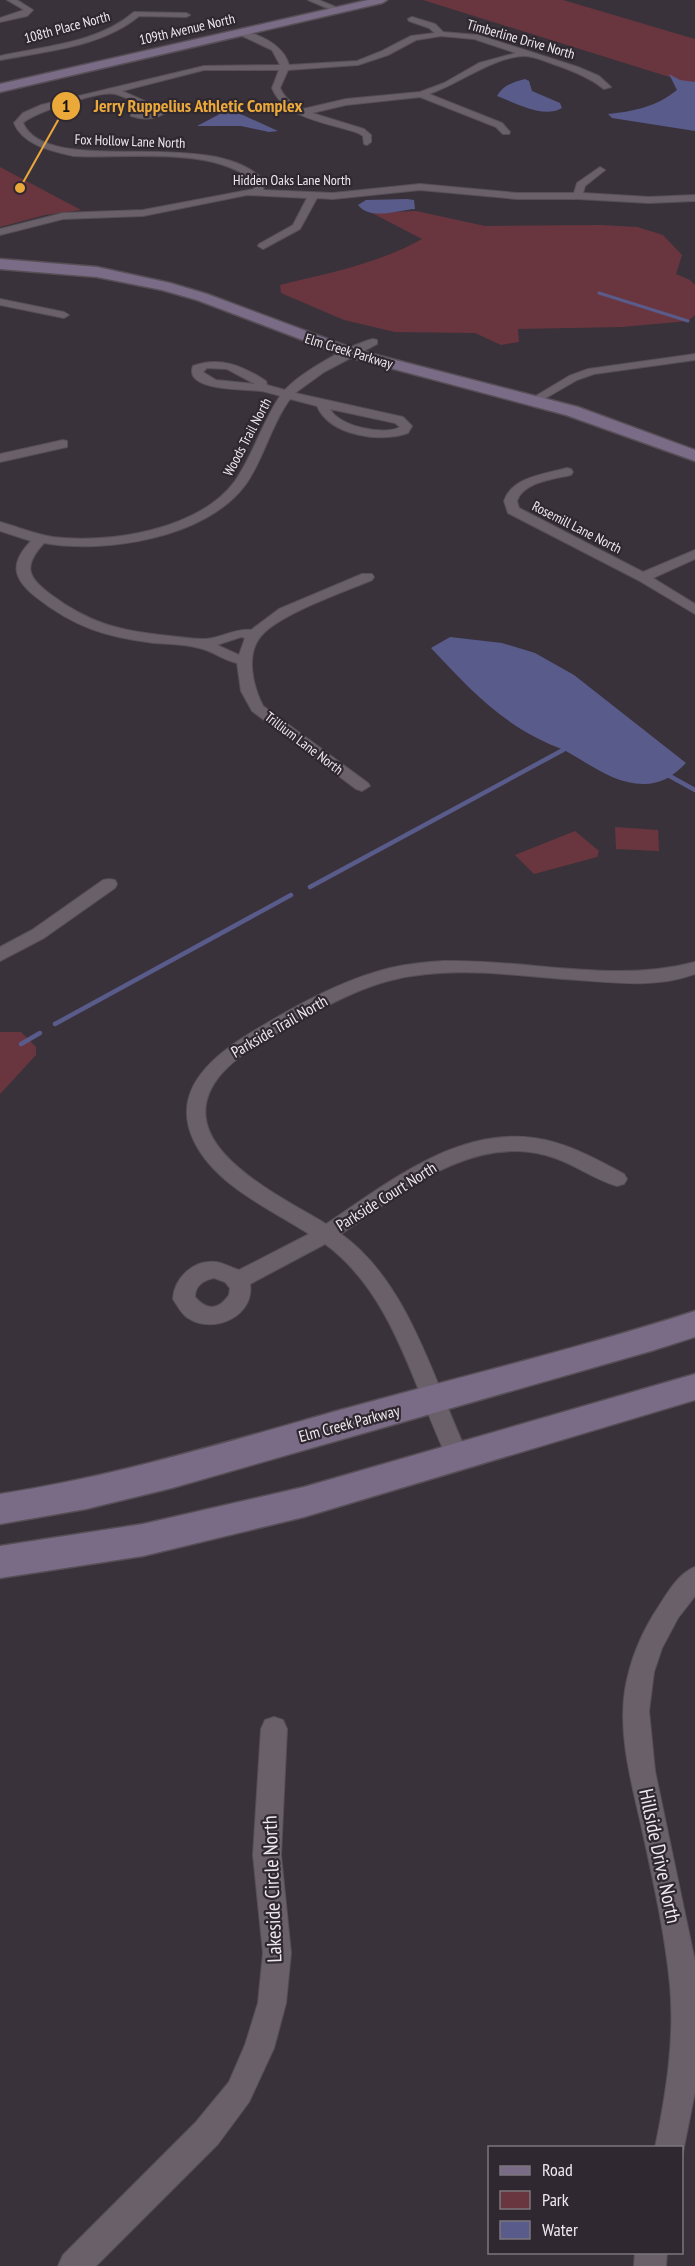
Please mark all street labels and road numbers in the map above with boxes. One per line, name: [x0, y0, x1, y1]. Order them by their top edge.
street label: 108th Place North: [22, 7, 112, 47]
street label: 109th Avenue North: [137, 9, 237, 49]
street label: Timberline Drive North: [465, 15, 577, 63]
street label: Fox Hollow Lane North: [74, 130, 186, 152]
street label: Hidden Oaks Lane North: [233, 171, 351, 189]
street label: Elm Creek Parkway: [303, 329, 396, 373]
street label: Woods Trail North: [219, 395, 275, 479]
street label: Rosemill Lane North: [529, 497, 625, 557]
street label: Trillium Lane North: [261, 708, 347, 778]
street label: Parkside Trail North: [227, 990, 331, 1062]
street label: Parkside Court North: [332, 1157, 440, 1235]
street label: Elm Creek Parkway: [296, 1400, 402, 1446]
street label: Hillside Drive North: [633, 1786, 687, 1926]
street label: Lakeside Circle North: [256, 1815, 288, 1963]

